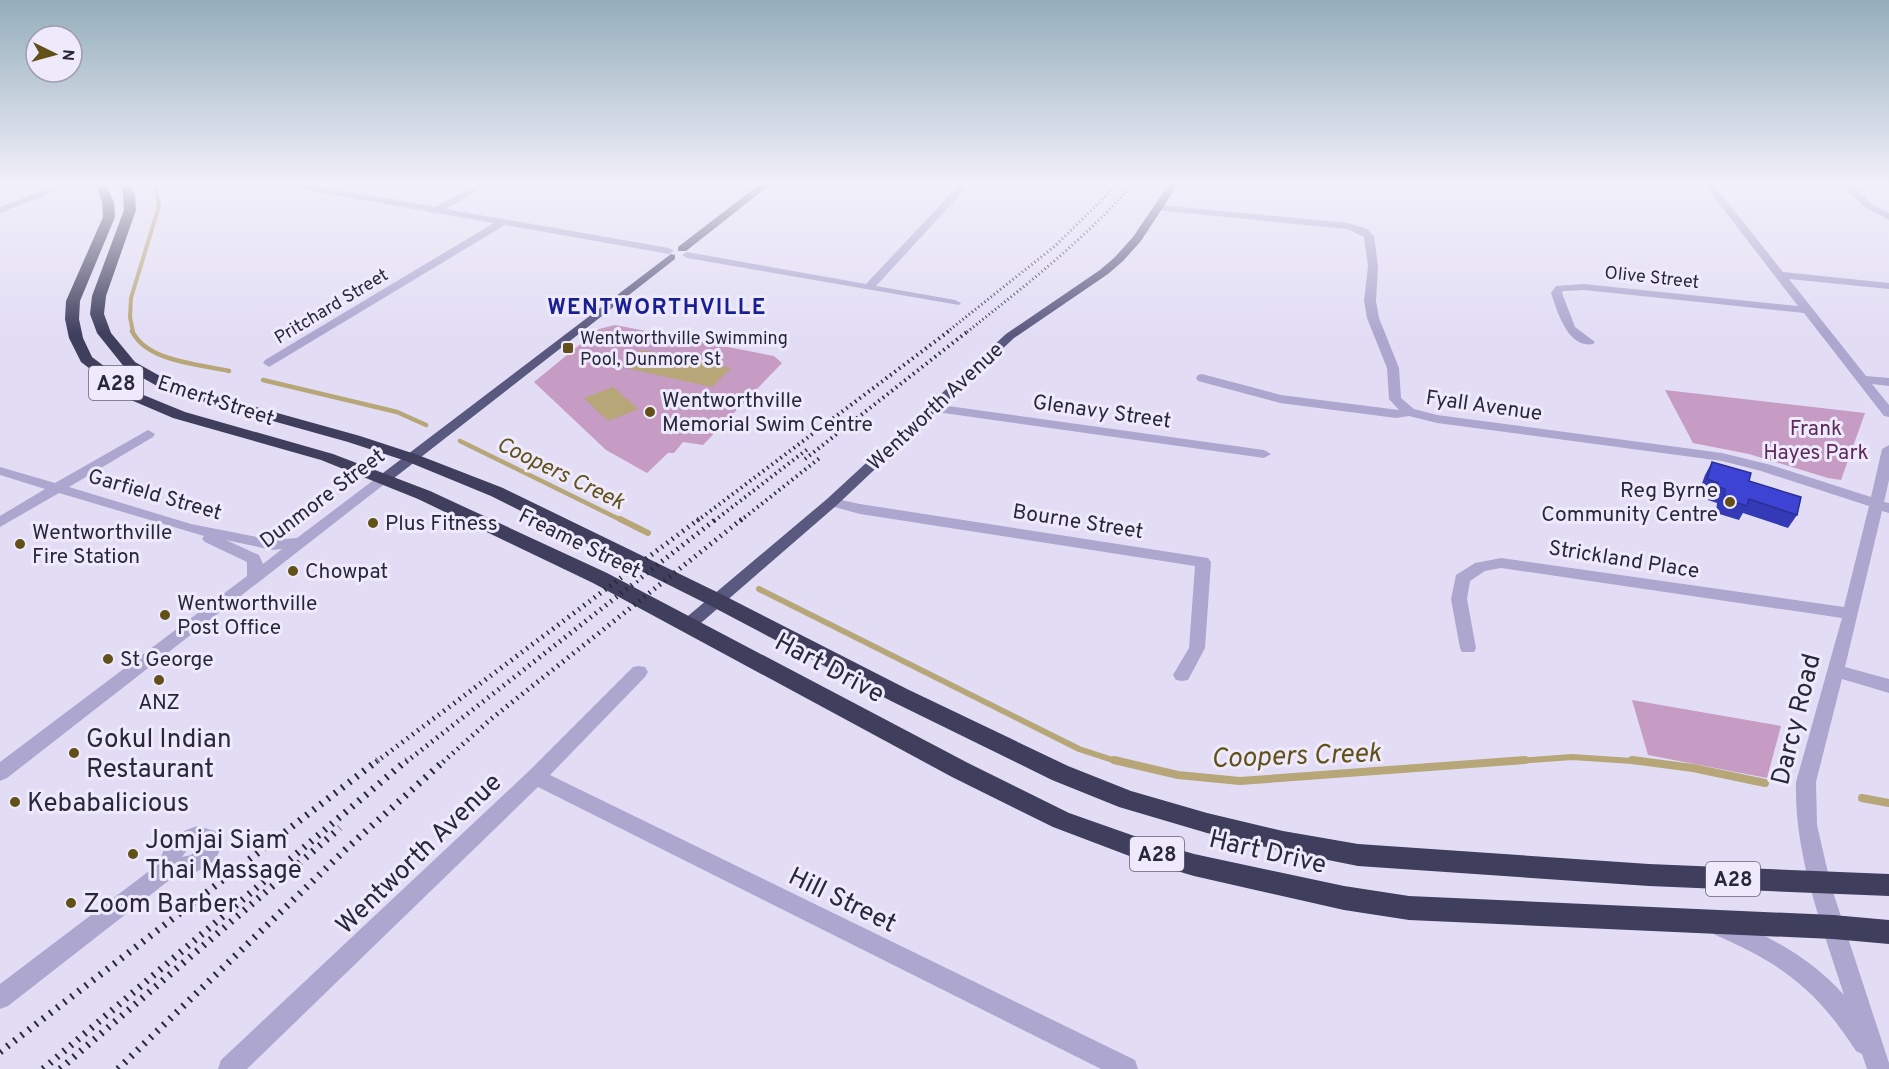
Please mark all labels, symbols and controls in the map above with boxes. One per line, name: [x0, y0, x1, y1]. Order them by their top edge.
north arrow: [24, 24, 84, 84]
text: N: [56, 49, 77, 62]
street label: Olive Street: [1603, 262, 1700, 295]
street label: Pritchard Street: [271, 264, 393, 350]
district label: WENTWORTHVILLE: [547, 295, 767, 322]
place label: Wentworthville Swimming Pool, Dunmore St: [580, 328, 788, 372]
street label: Wentworth Avenue: [862, 337, 1010, 477]
marker: Wentworthville Swimming Pool, Dunmore St: [561, 341, 575, 355]
road number: A28: [89, 366, 143, 400]
street label: Emert Street: [154, 370, 277, 433]
street label: Fyall Avenue: [1424, 385, 1544, 428]
place label: Wentworthville Memorial Swim Centre: [662, 388, 873, 439]
street label: Glenavy Street: [1031, 389, 1173, 436]
marker: Wentworthville Memorial Swim Centre: [643, 405, 657, 419]
park label: Frank Hayes Park: [1763, 416, 1869, 467]
water label: Coopers Creek: [492, 432, 629, 517]
street label: Dunmore Street: [255, 443, 391, 555]
street label: Garfield Street: [85, 463, 225, 527]
place label: Reg Byrne Community Centre: [1541, 478, 1718, 529]
marker: Reg Byrne Community Centre: [1723, 495, 1737, 509]
street label: Bourne Street: [1011, 499, 1145, 546]
street label: Freame Street: [514, 503, 645, 586]
place label: Plus Fitness: [385, 511, 498, 538]
marker: Plus Fitness: [366, 516, 380, 530]
place label: Wentworthville Fire Station: [32, 520, 172, 571]
street label: Strickland Place: [1546, 535, 1701, 586]
marker: Wentworthville Fire Station: [13, 537, 27, 551]
place label: Chowpat: [305, 559, 388, 586]
marker: Chowpat: [286, 564, 300, 578]
place label: Wentworthville Post Office: [177, 591, 317, 642]
marker: Wentworthville Post Office: [158, 608, 172, 622]
street label: Hart Drive: [768, 627, 889, 712]
place label: St George: [120, 647, 214, 674]
street label: Darcy Road: [1765, 651, 1830, 789]
marker: St George: [101, 652, 115, 666]
marker: ANZ: [152, 673, 166, 687]
place label: ANZ: [138, 690, 180, 717]
place label: Gokul Indian Restaurant: [86, 724, 232, 787]
water label: Coopers Creek: [1210, 737, 1383, 777]
marker: Gokul Indian Restaurant: [67, 746, 81, 760]
street label: Wentworth Avenue: [330, 767, 510, 942]
place label: Kebabalicious: [27, 788, 189, 821]
marker: Kebabalicious: [8, 795, 22, 809]
street label: Hart Drive: [1206, 824, 1329, 883]
place label: Jomjai Siam Thai Massage: [145, 825, 302, 888]
road number: A28: [1130, 837, 1184, 871]
marker: Jomjai Siam Thai Massage: [126, 847, 140, 861]
street label: Hill Street: [782, 861, 901, 942]
road number: A28: [1706, 862, 1760, 896]
place label: Zoom Barber: [83, 889, 238, 922]
marker: Zoom Barber: [64, 896, 78, 910]

